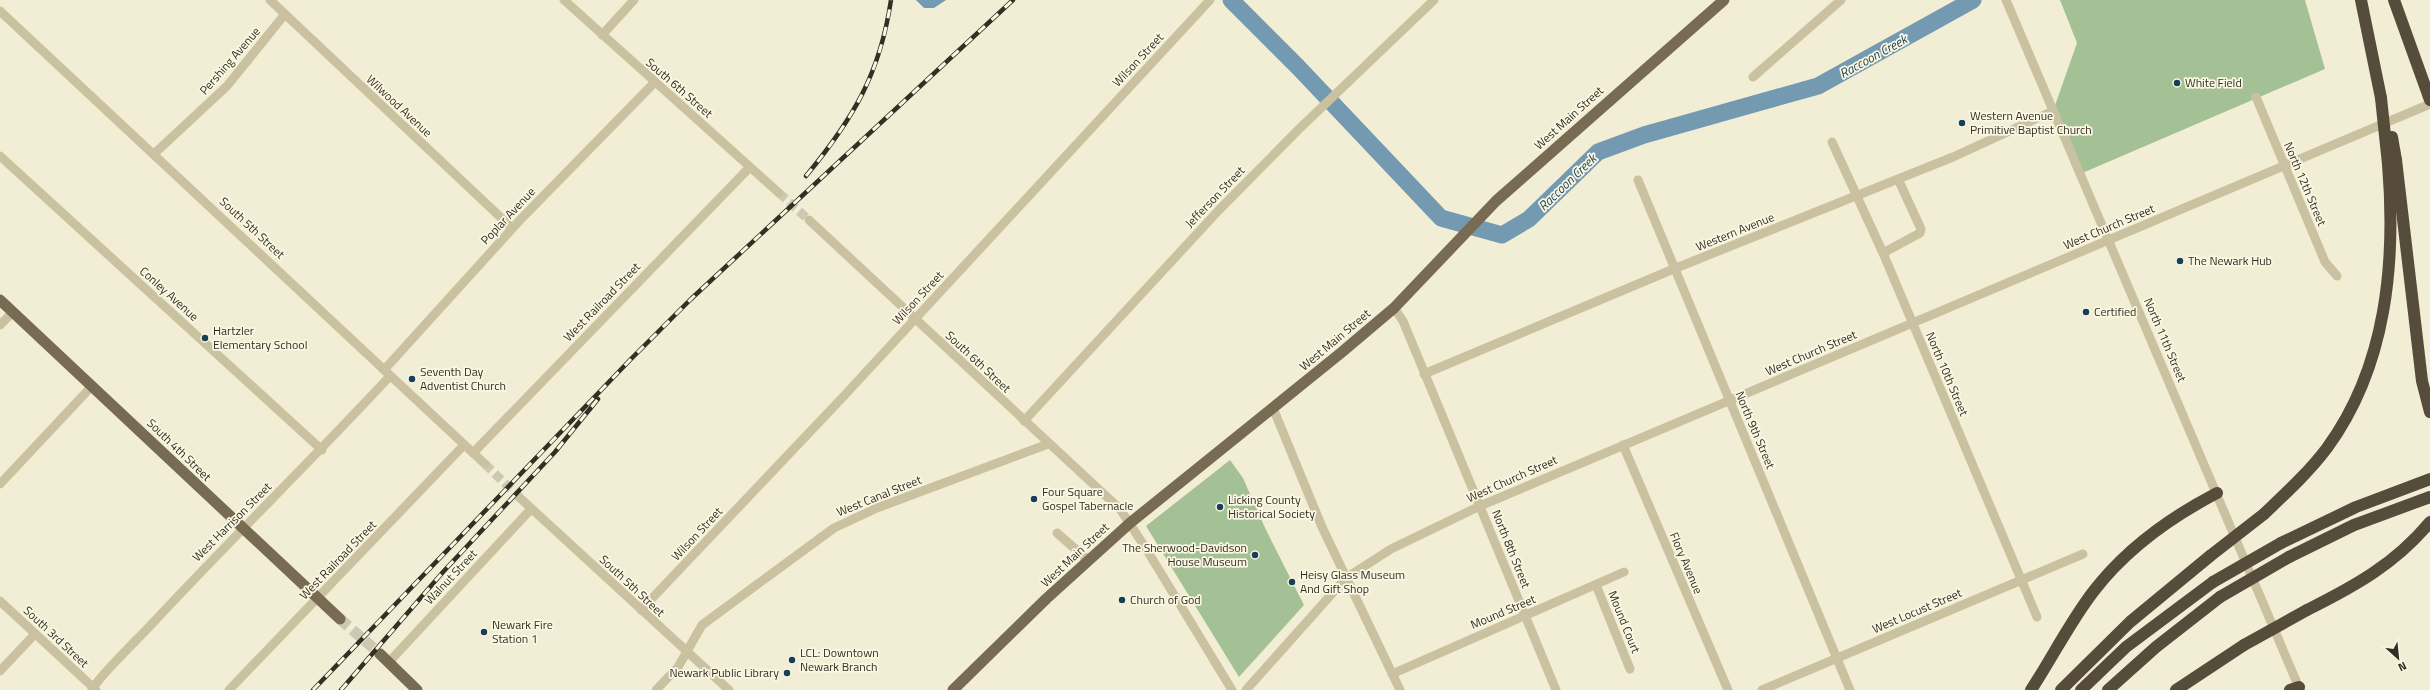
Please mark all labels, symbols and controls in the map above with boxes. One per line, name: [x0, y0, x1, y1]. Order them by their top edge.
street label: Pershing Avenue: [195, 22, 265, 99]
street label: Wilson Street: [1108, 28, 1168, 91]
water label: Raccoon Creek: [1836, 28, 1912, 83]
street label: South 6th Street: [642, 53, 718, 123]
street label: Wilwood Avenue: [362, 70, 437, 141]
place label: White Field: [2185, 73, 2242, 92]
marker: White Field: [2172, 78, 2182, 88]
street label: West Main Street: [1530, 81, 1608, 154]
place label: Western Avenue Primitive Baptist Church: [1970, 106, 2092, 139]
marker: Western Avenue Primitive Baptist Church: [1957, 118, 1967, 128]
street label: North 12th Street: [2279, 139, 2332, 229]
water label: Raccoon Creek: [1533, 147, 1602, 215]
street label: Jefferson Street: [1180, 161, 1250, 232]
street label: Poplar Avenue: [476, 183, 539, 249]
street label: South 5th Street: [215, 192, 290, 264]
street label: West Church Street: [2060, 198, 2158, 254]
street label: Western Avenue: [1693, 207, 1777, 256]
place label: The Newark Hub: [2188, 251, 2272, 270]
marker: The Newark Hub: [2175, 256, 2185, 266]
street label: West Railroad Street: [559, 257, 645, 346]
street label: Conley Avenue: [136, 262, 203, 325]
street label: Wilson Street: [888, 266, 948, 329]
street label: North 11th Street: [2139, 295, 2192, 385]
place label: Certified: [2094, 302, 2136, 321]
street label: West Main Street: [1295, 304, 1375, 375]
marker: Certified: [2081, 307, 2091, 317]
place label: Hartzler Elementary School: [213, 321, 307, 354]
street label: West Church Street: [1762, 324, 1860, 380]
street label: South 6th Street: [941, 326, 1016, 398]
street label: North 10th Street: [1921, 329, 1974, 419]
marker: Hartzler Elementary School: [200, 333, 210, 343]
place label: Seventh Day Adventist Church: [420, 362, 506, 395]
marker: Seventh Day Adventist Church: [407, 374, 417, 384]
street label: North 9th Street: [1731, 388, 1781, 472]
street label: South 4th Street: [143, 414, 217, 486]
street label: West Church Street: [1463, 450, 1561, 507]
street label: West Canal Street: [833, 470, 925, 521]
street label: West Harrison Street: [187, 477, 276, 566]
place label: Four Square Gospel Tabernacle: [1042, 482, 1133, 515]
place label: Licking County Historical Society: [1228, 490, 1315, 523]
marker: Four Square Gospel Tabernacle: [1029, 494, 1039, 504]
street label: Wilson Street: [667, 502, 727, 565]
marker: Licking County Historical Society: [1215, 502, 1225, 512]
street label: North 8th Street: [1487, 507, 1536, 591]
street label: West Railroad Street: [295, 515, 381, 604]
street label: West Main Street: [1036, 517, 1114, 591]
street label: Flory Avenue: [1665, 529, 1708, 597]
place label: The Sherwood-Davidson House Museum: [1122, 538, 1247, 571]
street label: Walnut Street: [420, 544, 482, 609]
street label: South 5th Street: [595, 550, 670, 622]
marker: The Sherwood-Davidson House Museum: [1250, 550, 1260, 560]
place label: Heisy Glass Museum And Gift Shop: [1300, 565, 1405, 598]
marker: Heisy Glass Museum And Gift Shop: [1287, 577, 1297, 587]
street label: West Locust Street: [1869, 583, 1965, 638]
street label: Mound Court: [1603, 588, 1646, 657]
street label: Mound Street: [1467, 589, 1539, 634]
place label: Church of God: [1130, 590, 1201, 609]
marker: Church of God: [1117, 595, 1127, 605]
street label: South 3rd Street: [19, 601, 94, 672]
place label: Newark Fire Station 1: [492, 615, 553, 648]
marker: Newark Fire Station 1: [479, 627, 489, 637]
north arrow: [2378, 638, 2418, 678]
place label: LCL: Downtown Newark Branch: [800, 643, 879, 676]
marker: LCL: Downtown Newark Branch: [787, 655, 797, 665]
text: N: [2396, 658, 2410, 676]
place label: Newark Public Library: [669, 663, 779, 682]
marker: Newark Public Library: [782, 668, 792, 678]

